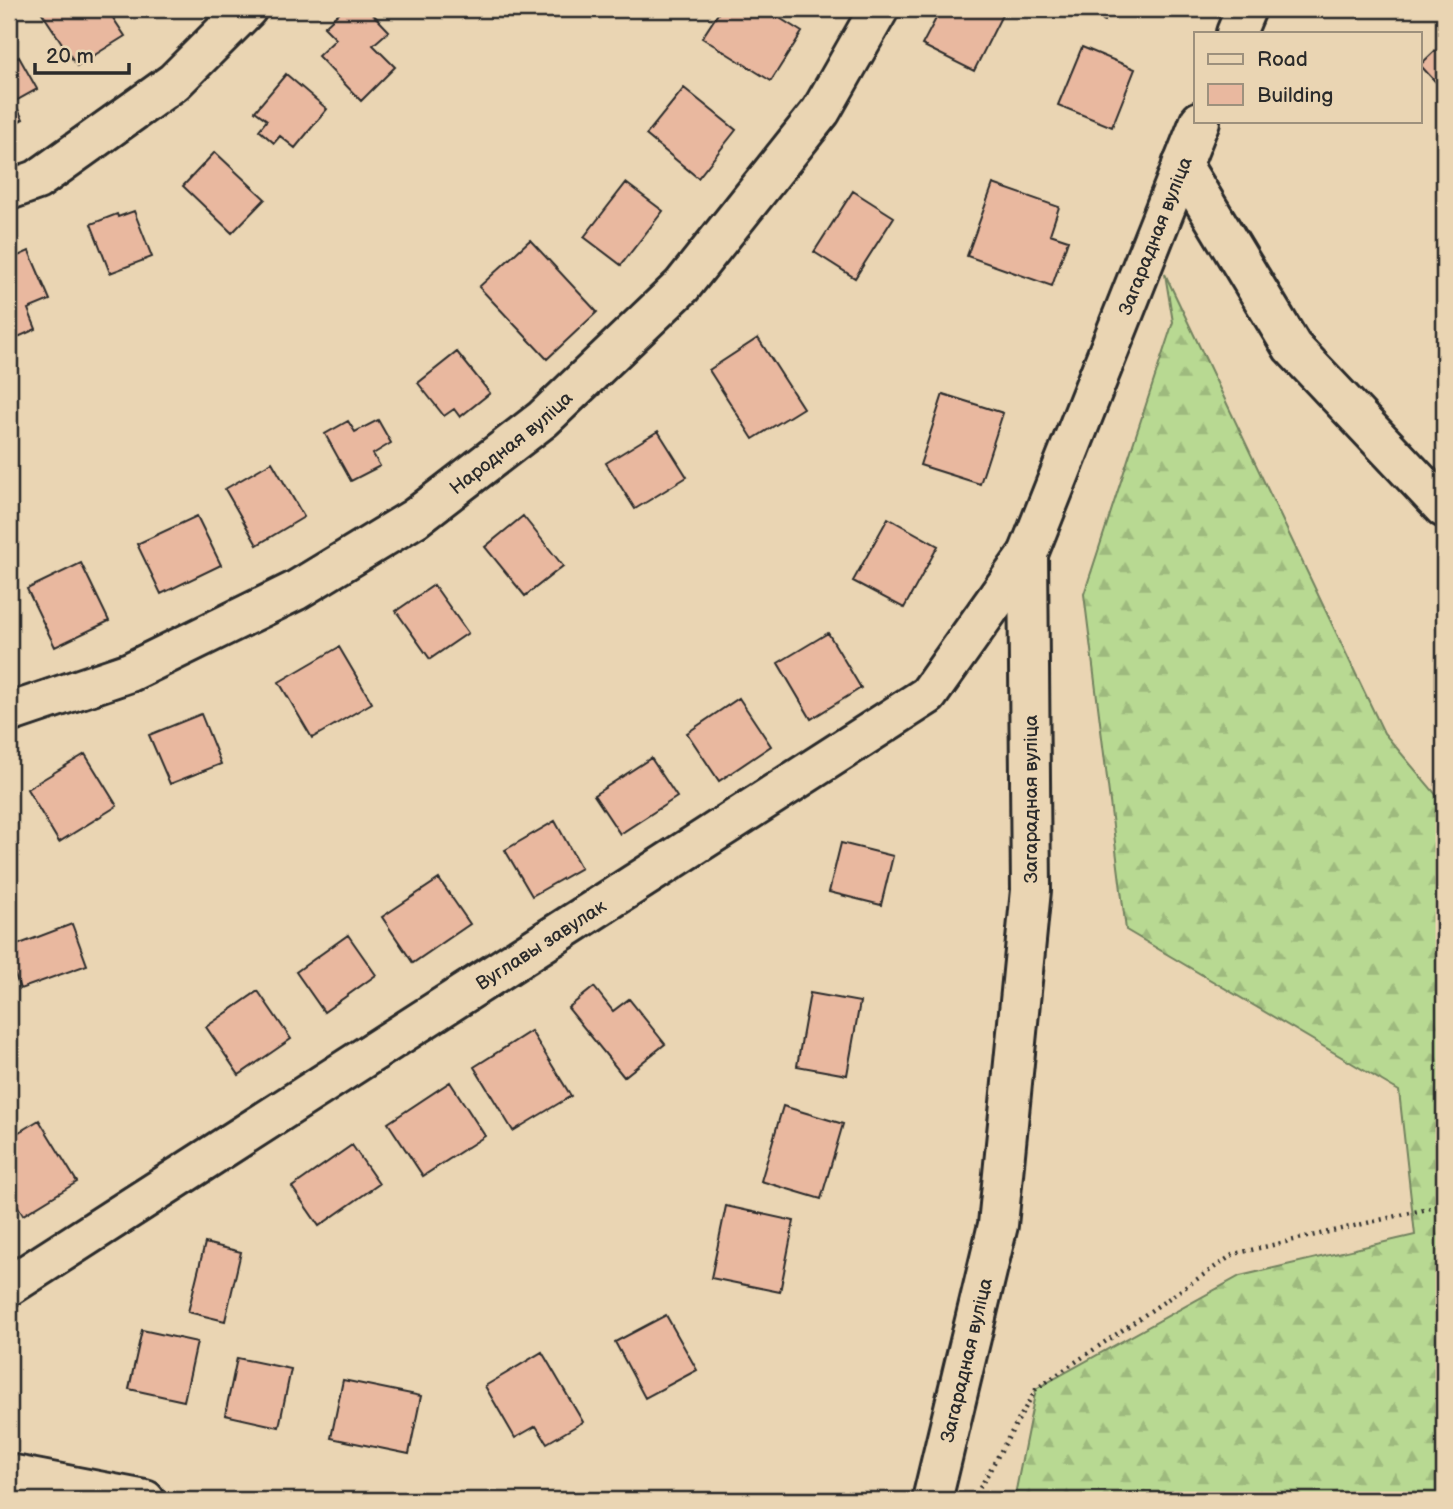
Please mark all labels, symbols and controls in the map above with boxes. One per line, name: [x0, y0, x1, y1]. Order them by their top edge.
scale bar: [35, 32, 130, 76]
legend: [1194, 32, 1422, 122]
text: 20 m: [46, 44, 94, 69]
text: Road: [1257, 47, 1308, 72]
text: Building: [1257, 83, 1333, 108]
street label: Загарадная вуліца: [1114, 154, 1198, 319]
street label: Народная вуліца: [446, 387, 578, 500]
street label: Загарадная вуліца: [1020, 715, 1043, 883]
street label: Вуглавы завулак: [472, 895, 611, 996]
street label: Загарадная вуліца: [936, 1276, 998, 1445]

